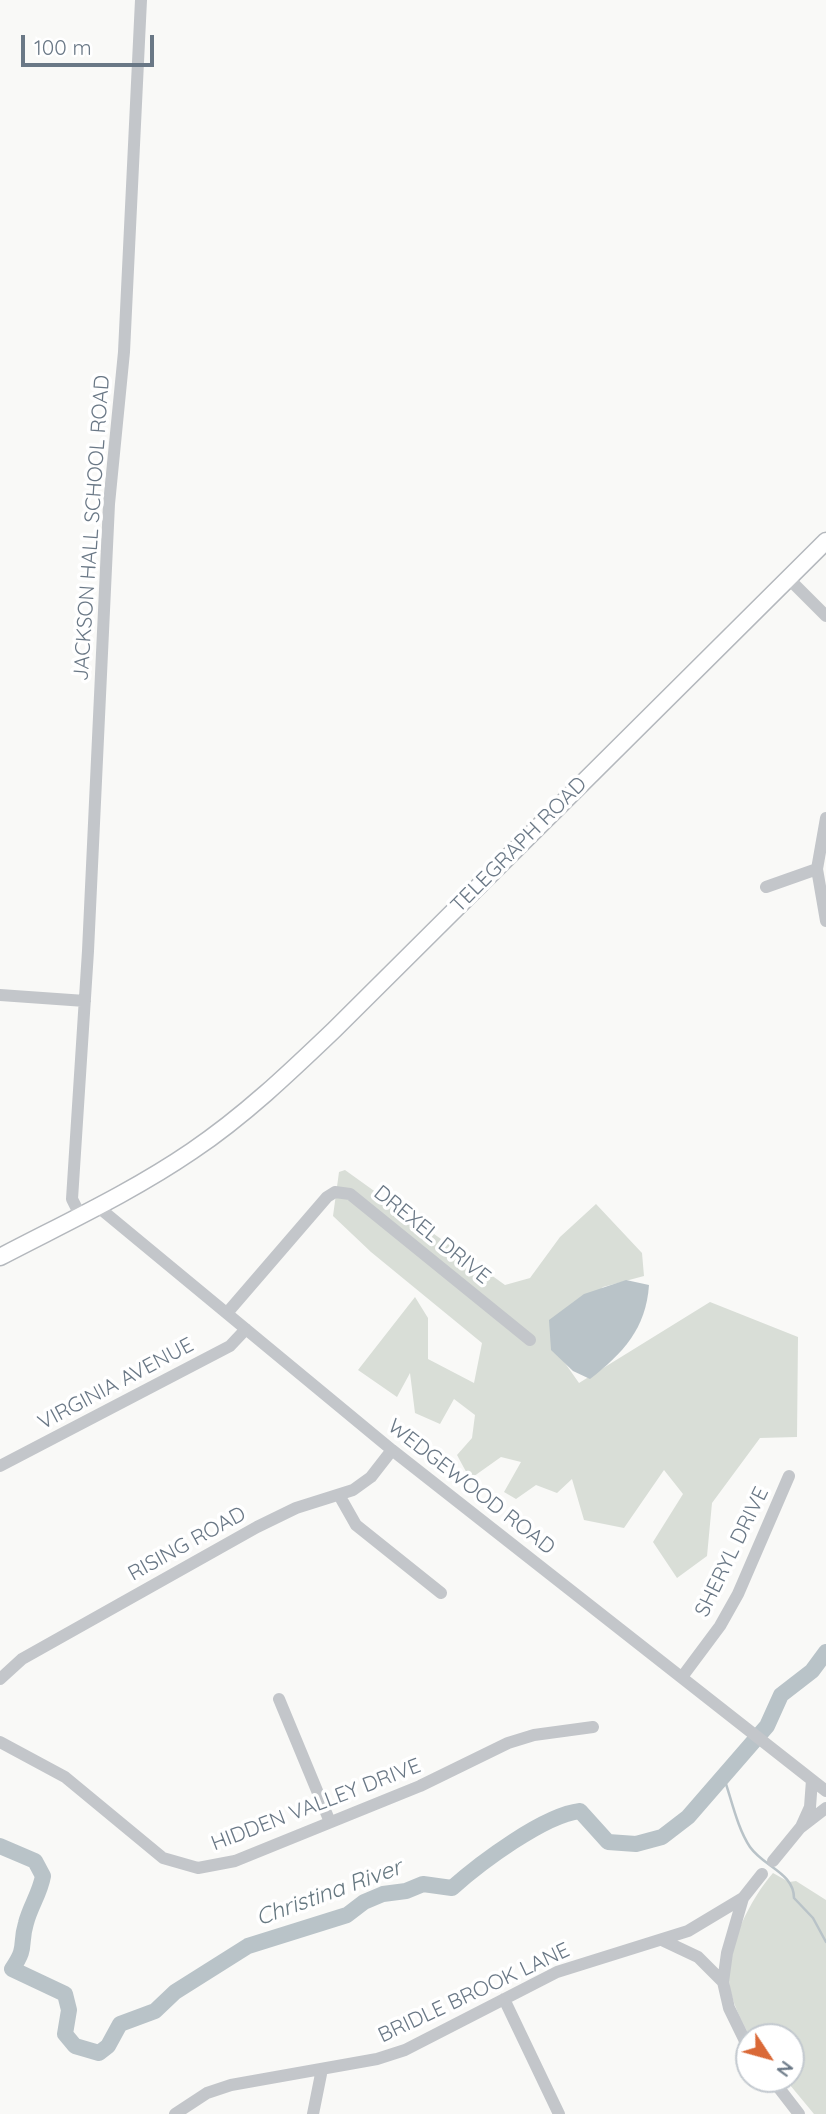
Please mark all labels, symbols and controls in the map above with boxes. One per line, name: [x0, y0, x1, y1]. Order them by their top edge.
scale bar: [24, 21, 158, 65]
text: 100 m: [34, 34, 92, 60]
street label: JACKSON HALL SCHOOL ROAD: [69, 374, 115, 682]
street label: TELEGRAPH ROAD: [446, 772, 592, 918]
street label: DREXEL DRIVE: [369, 1180, 495, 1290]
street label: VIRGINIA AVENUE: [34, 1332, 198, 1436]
street label: WEDGEWOOD ROAD: [382, 1414, 560, 1560]
street label: SHERYL DRIVE: [690, 1483, 774, 1621]
street label: RISING ROAD: [124, 1501, 250, 1587]
street label: HIDDEN VALLEY DRIVE: [208, 1753, 424, 1857]
water label: Christina River: [252, 1854, 406, 1932]
street label: BRIDLE BROOK LANE: [374, 1938, 574, 2048]
north arrow: [735, 2023, 805, 2093]
text: N: [772, 2056, 799, 2082]

